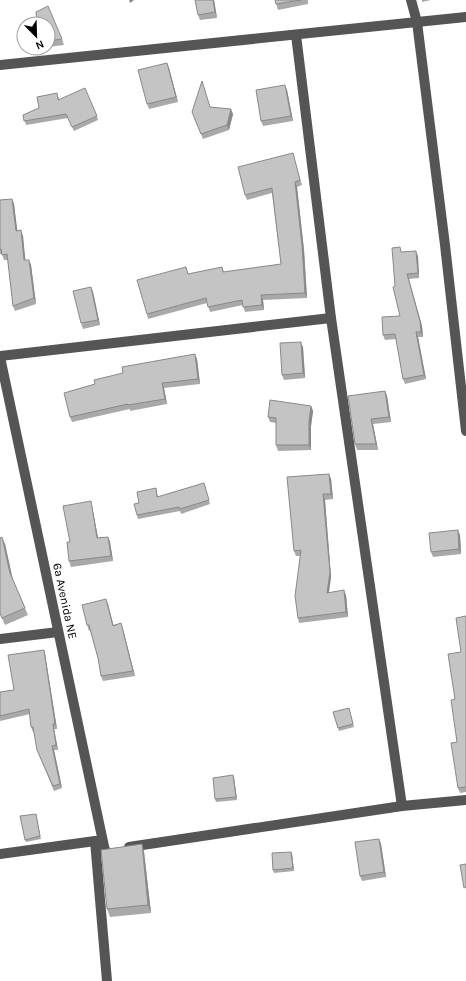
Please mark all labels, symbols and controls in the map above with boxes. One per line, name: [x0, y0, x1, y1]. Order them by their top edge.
north arrow: [16, 16, 56, 56]
text: N: [34, 37, 46, 52]
street label: 6a Avenida NE: [50, 562, 80, 640]

